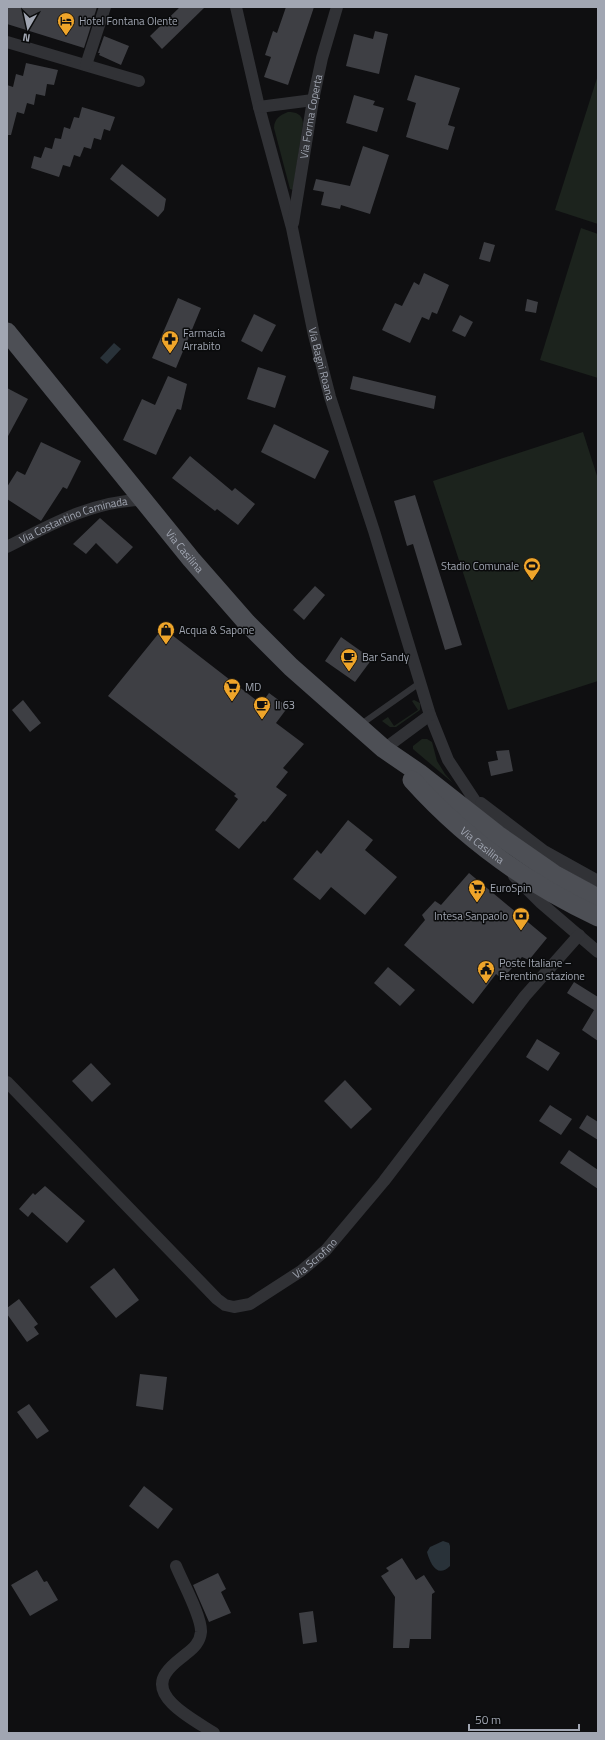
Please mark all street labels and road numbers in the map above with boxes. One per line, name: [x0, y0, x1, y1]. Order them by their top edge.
street label: Via Forma Coperta: [296, 72, 326, 160]
street label: Via Bagni Roana: [305, 326, 339, 403]
street label: Via Costantino Caminada: [16, 493, 129, 548]
street label: Via Casilina: [162, 526, 208, 577]
street label: Via Casilina: [457, 823, 508, 868]
street label: Via Scrofino: [289, 1234, 341, 1282]

